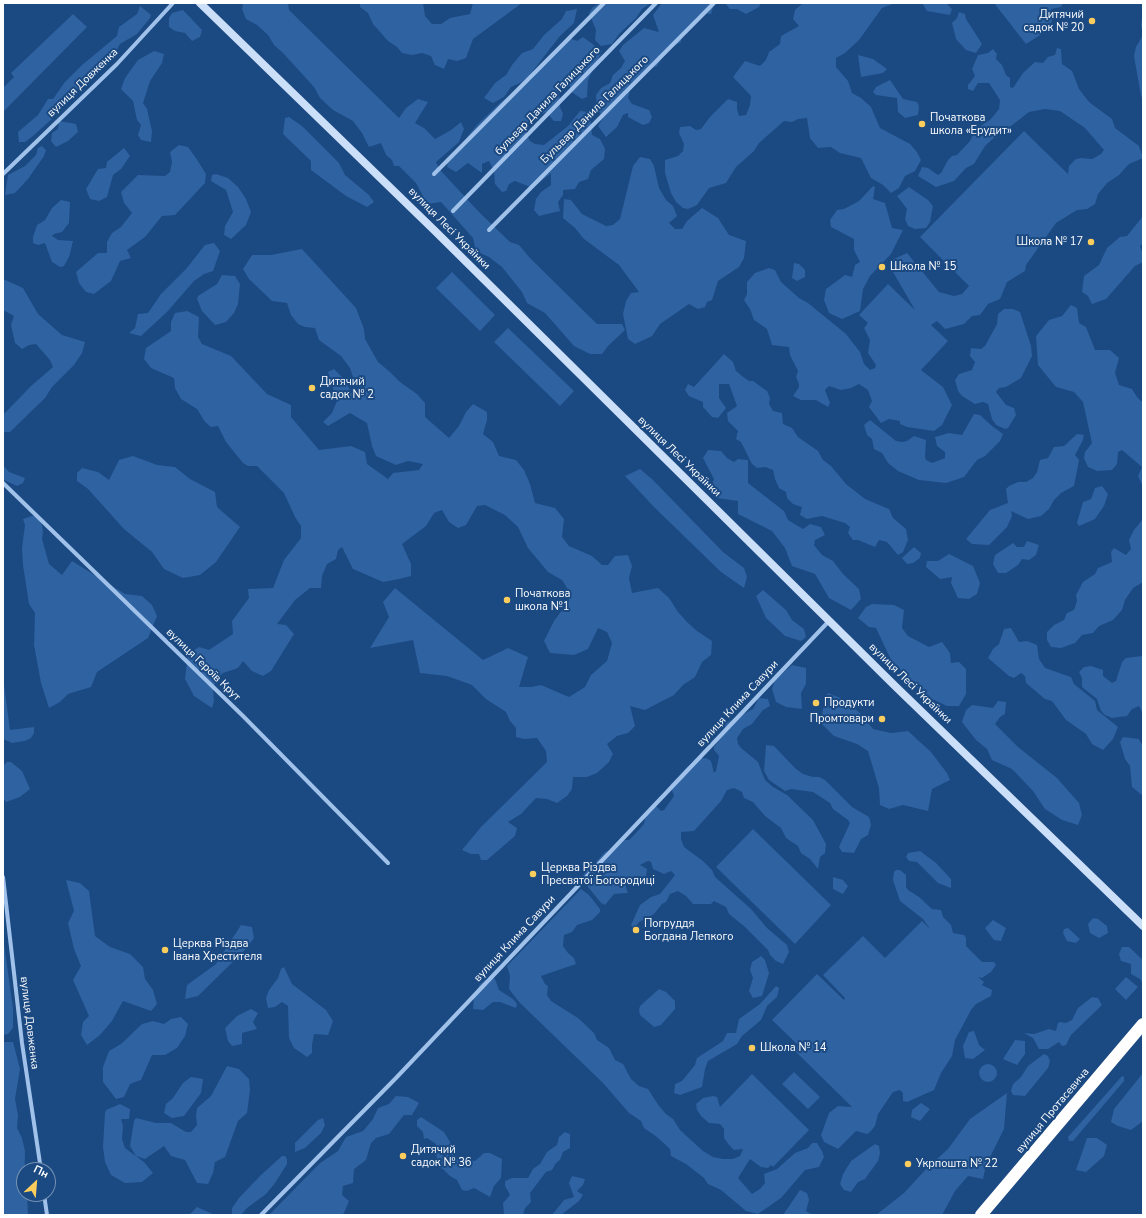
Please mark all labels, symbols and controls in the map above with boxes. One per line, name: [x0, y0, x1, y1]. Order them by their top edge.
place label: Дитячий садок № 20: [1024, 8, 1084, 34]
marker: Дитячий садок № 20: [1087, 16, 1097, 26]
street label: бульвар Данила Галицького: [492, 44, 604, 158]
street label: вулиця Довженка: [45, 46, 121, 120]
street label: Бульвар Данила Галицького: [538, 53, 652, 167]
place label: Початкова школа «Ерудит»: [930, 111, 1012, 137]
marker: Початкова школа «Ерудит»: [917, 119, 927, 129]
street label: вулиця Лесі Українки: [405, 185, 493, 273]
place label: Школа № 17: [1017, 235, 1083, 249]
marker: Школа № 17: [1086, 237, 1096, 247]
place label: Школа № 15: [890, 260, 956, 274]
marker: Школа № 15: [877, 262, 887, 272]
place label: Дитячий садок № 2: [320, 375, 374, 401]
marker: Дитячий садок № 2: [307, 383, 317, 393]
street label: вулиця Лесі Українки: [635, 414, 723, 500]
place label: Початкова школа №1: [515, 587, 570, 613]
marker: Початкова школа №1: [502, 595, 512, 605]
street label: вулиця Героїв Крут: [163, 626, 243, 704]
street label: вулиця Лесі Українки: [866, 641, 954, 727]
street label: вулиця Клима Савури: [695, 658, 781, 750]
place label: Продукти: [824, 696, 874, 710]
marker: Продукти: [811, 698, 821, 708]
place label: Промтовари: [810, 712, 874, 726]
marker: Промтовари: [877, 714, 887, 724]
place label: Церква Різдва Пресвятої Богородиці: [541, 861, 655, 887]
marker: Церква Різдва Пресвятої Богородиці: [528, 869, 538, 879]
street label: вулиця Клима Савури: [472, 893, 558, 985]
place label: Погруддя Богдана Лепкого: [644, 917, 733, 943]
marker: Погруддя Богдана Лепкого: [631, 925, 641, 935]
place label: Церква Різдва Івана Хрестителя: [173, 937, 262, 963]
marker: Церква Різдва Івана Хрестителя: [160, 945, 170, 955]
street label: вулиця Довженка: [17, 976, 41, 1070]
place label: Школа № 14: [760, 1041, 826, 1055]
marker: Школа № 14: [747, 1043, 757, 1053]
street label: вулиця Протасевича: [1014, 1066, 1092, 1156]
place label: Дитячий садок № 36: [411, 1143, 471, 1169]
marker: Дитячий садок № 36: [398, 1151, 408, 1161]
place label: Укрпошта № 22: [916, 1157, 998, 1171]
marker: Укрпошта № 22: [903, 1159, 913, 1169]
north arrow: [16, 1162, 56, 1202]
text: Пн: [31, 1162, 51, 1182]

